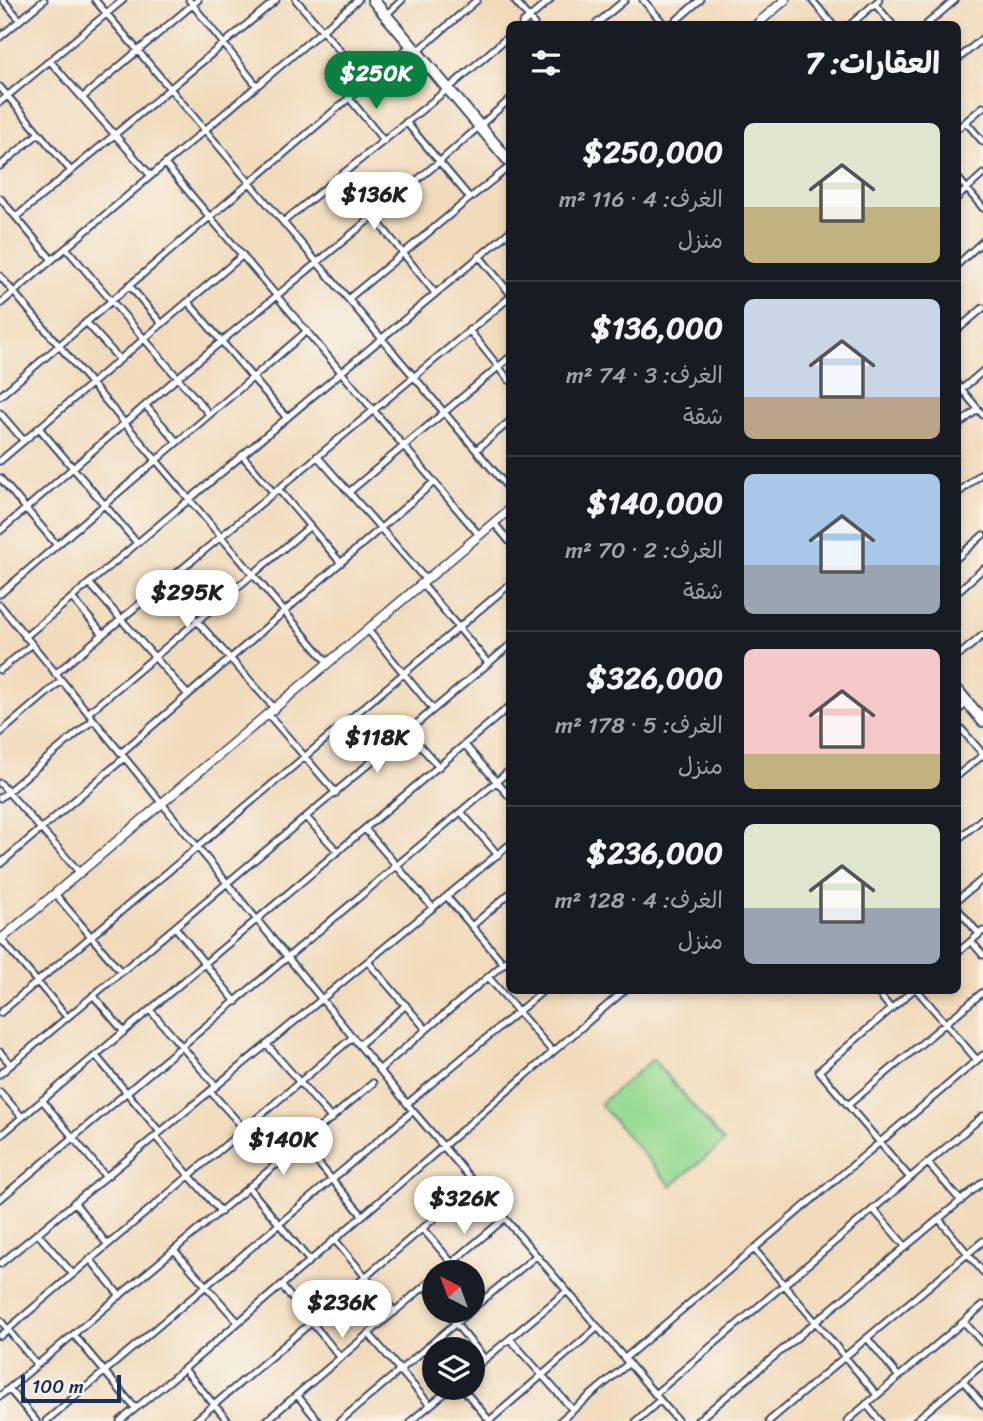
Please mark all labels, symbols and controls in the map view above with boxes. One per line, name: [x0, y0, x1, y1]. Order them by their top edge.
text: العقارات: 7: [805, 36, 940, 90]
icon: filters: [527, 44, 565, 82]
pin: $250K: [327, 52, 425, 111]
text: $250K: [340, 53, 412, 94]
text: $250,000: [583, 125, 723, 179]
icon: home: [800, 151, 884, 235]
pin: $136K: [325, 173, 423, 232]
text: $136K: [341, 174, 407, 215]
text: الغرف: 4 · 116 m²: [559, 179, 723, 220]
text: منزل: [678, 220, 723, 261]
text: $136,000: [591, 301, 723, 355]
icon: home: [800, 327, 884, 411]
text: الغرف: 3 · 74 m²: [566, 355, 723, 396]
text: شقة: [683, 396, 723, 437]
text: $140,000: [587, 476, 723, 530]
icon: home: [800, 502, 884, 586]
text: الغرف: 2 · 70 m²: [565, 530, 723, 571]
pin: $295K: [138, 570, 236, 630]
text: شقة: [683, 571, 723, 612]
text: $295K: [152, 572, 222, 613]
text: $326,000: [587, 651, 723, 705]
icon: home: [800, 677, 884, 761]
text: الغرف: 5 · 178 m²: [555, 705, 723, 746]
pin: $118K: [328, 716, 426, 775]
text: $118K: [345, 717, 409, 758]
text: منزل: [678, 746, 723, 787]
text: $236,000: [587, 826, 723, 880]
icon: home: [800, 852, 884, 936]
text: الغرف: 4 · 128 m²: [555, 880, 723, 921]
text: منزل: [678, 921, 723, 962]
pin: $140K: [234, 1118, 332, 1177]
text: $140K: [249, 1119, 317, 1160]
pin: $326K: [415, 1176, 513, 1236]
text: $326K: [430, 1178, 498, 1219]
north arrow: [422, 1260, 485, 1323]
map controls: [422, 1260, 485, 1400]
pin: $236K: [293, 1280, 391, 1340]
text: $236K: [308, 1282, 376, 1323]
button: layers: [422, 1337, 485, 1400]
text: 100 m: [32, 1370, 84, 1403]
scale bar: [21, 1372, 121, 1404]

